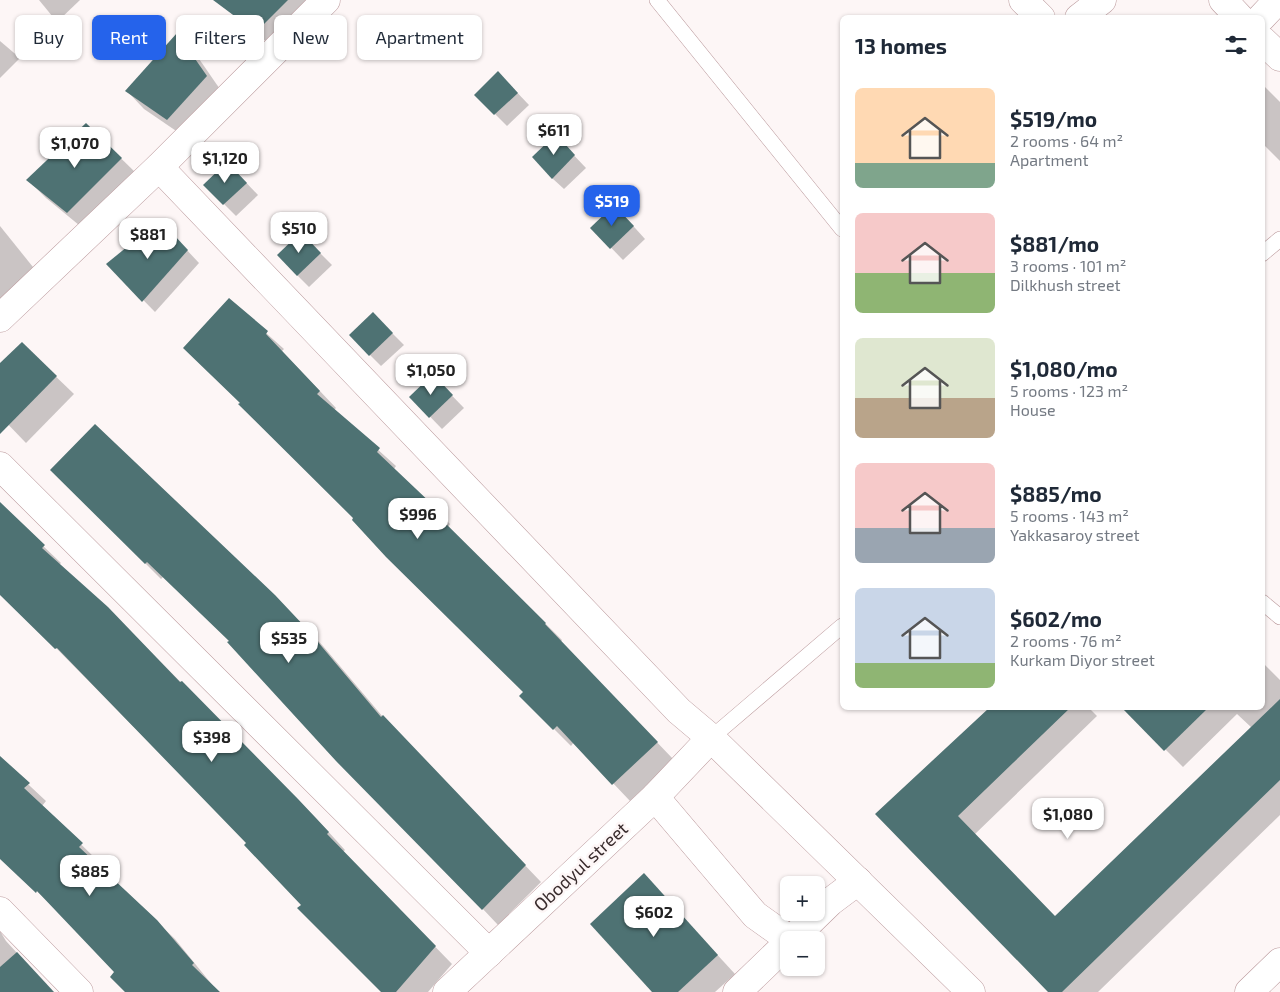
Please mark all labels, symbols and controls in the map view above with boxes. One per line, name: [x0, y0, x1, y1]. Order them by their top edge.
chip: Buy: [15, 15, 82, 60]
chip: Rent: [92, 15, 166, 60]
chip: Filters: [176, 15, 264, 60]
chip: New: [274, 15, 347, 60]
chip: Apartment: [357, 15, 482, 60]
icon: filters: [1222, 31, 1250, 59]
text: 13 homes: [855, 33, 947, 58]
text: $519/mo: [1010, 106, 1097, 131]
icon: home: [895, 108, 955, 168]
pin: $611: [524, 114, 584, 156]
text: $611: [538, 120, 570, 139]
pin: $1,070: [34, 126, 116, 169]
text: 2 rooms · 64 m²: [1010, 131, 1123, 150]
text: $1,070: [51, 133, 99, 152]
pin: $1,120: [184, 142, 266, 184]
text: $1,120: [202, 148, 248, 167]
text: Apartment: [1010, 150, 1089, 169]
pin: $519: [582, 184, 642, 227]
text: $519: [595, 191, 629, 210]
pin: $510: [269, 212, 329, 254]
pin: $881: [118, 218, 178, 260]
text: $510: [281, 218, 317, 237]
text: $881: [130, 224, 166, 243]
text: $881/mo: [1010, 231, 1099, 256]
icon: home: [895, 233, 955, 293]
text: 3 rooms · 101 m²: [1010, 256, 1127, 275]
text: Dilkhush street: [1010, 275, 1121, 294]
pin: $1,050: [390, 354, 472, 396]
text: $1,080/mo: [1010, 356, 1118, 381]
icon: home: [895, 358, 955, 418]
text: $1,050: [406, 360, 456, 379]
text: 5 rooms · 123 m²: [1010, 381, 1128, 400]
text: House: [1010, 400, 1056, 419]
text: $885/mo: [1010, 481, 1102, 506]
icon: home: [895, 483, 955, 543]
pin: $996: [388, 498, 448, 540]
text: $996: [399, 504, 437, 523]
text: 5 rooms · 143 m²: [1010, 506, 1129, 525]
text: Yakkasaroy street: [1010, 525, 1140, 544]
text: $602/mo: [1010, 606, 1102, 631]
icon: home: [895, 608, 955, 668]
pin: $535: [259, 622, 319, 664]
text: $535: [271, 628, 307, 647]
text: 2 rooms · 76 m²: [1010, 631, 1122, 650]
text: Kurkam Diyor street: [1010, 650, 1155, 669]
pin: $398: [182, 720, 242, 763]
text: $398: [193, 727, 231, 746]
pin: $1,080: [1027, 798, 1109, 840]
text: $1,080: [1043, 804, 1093, 823]
street label: Obodyul street: [529, 817, 632, 915]
pin: $885: [60, 854, 120, 897]
text: $885: [71, 861, 109, 880]
map controls: [780, 876, 825, 976]
button: +: [780, 876, 825, 921]
pin: $602: [624, 896, 684, 938]
text: $602: [635, 902, 673, 921]
button: −: [780, 931, 825, 976]

